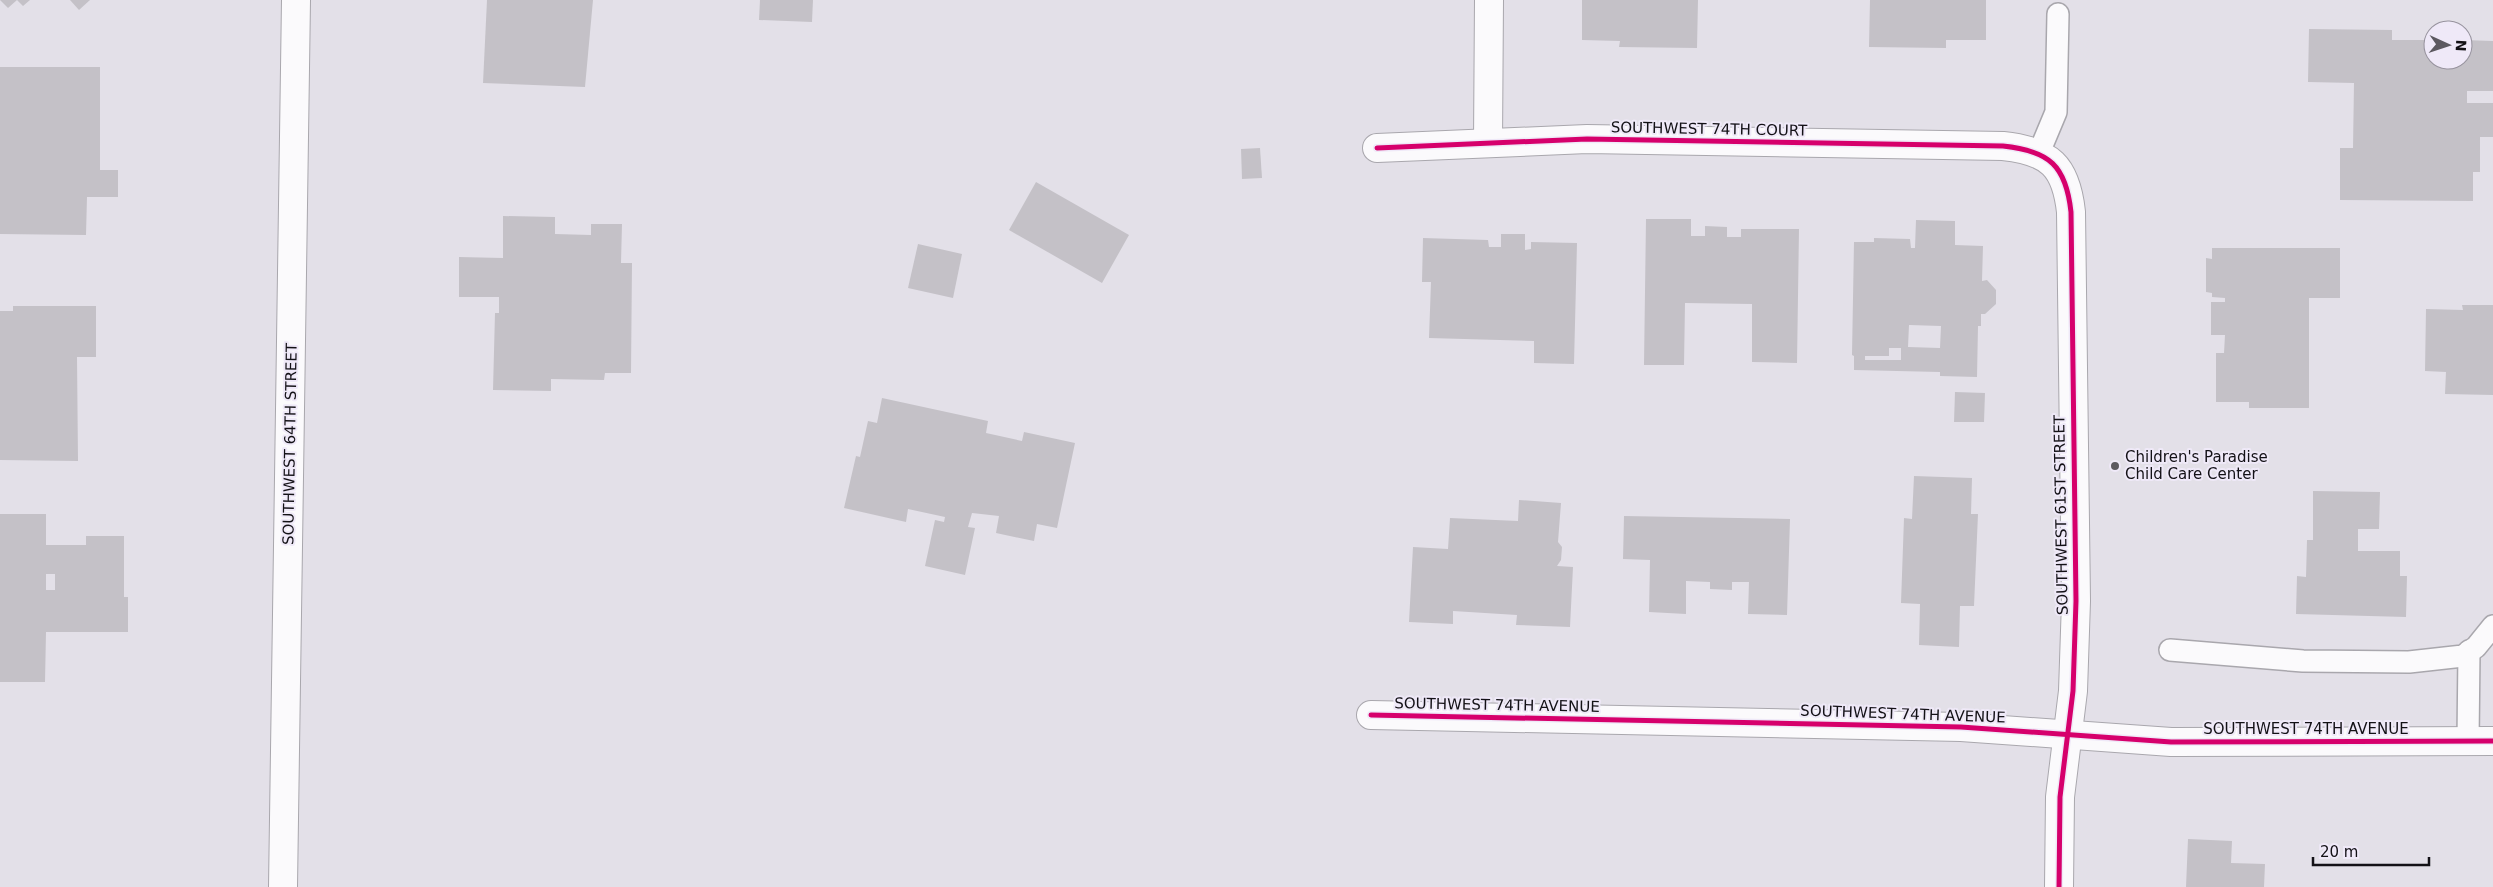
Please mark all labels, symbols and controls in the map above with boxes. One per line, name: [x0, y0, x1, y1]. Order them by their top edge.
north arrow: [2423, 20, 2473, 70]
text: N: [2453, 39, 2469, 52]
street label: SOUTHWEST 74TH COURT: [1611, 118, 1808, 140]
street label: SOUTHWEST 64TH STREET: [279, 342, 301, 545]
street label: SOUTHWEST 61ST STREET: [2050, 414, 2072, 615]
place label: Children's Paradise Child Care Center: [2125, 448, 2268, 483]
marker: Children's Paradise Child Care Center: [2109, 460, 2121, 472]
street label: SOUTHWEST 74TH AVENUE: [1394, 694, 1600, 716]
street label: SOUTHWEST 74TH AVENUE: [1800, 701, 2006, 727]
street label: SOUTHWEST 74TH AVENUE: [2203, 720, 2409, 738]
scale bar: [2313, 834, 2429, 866]
text: 20 m: [2320, 843, 2358, 861]

